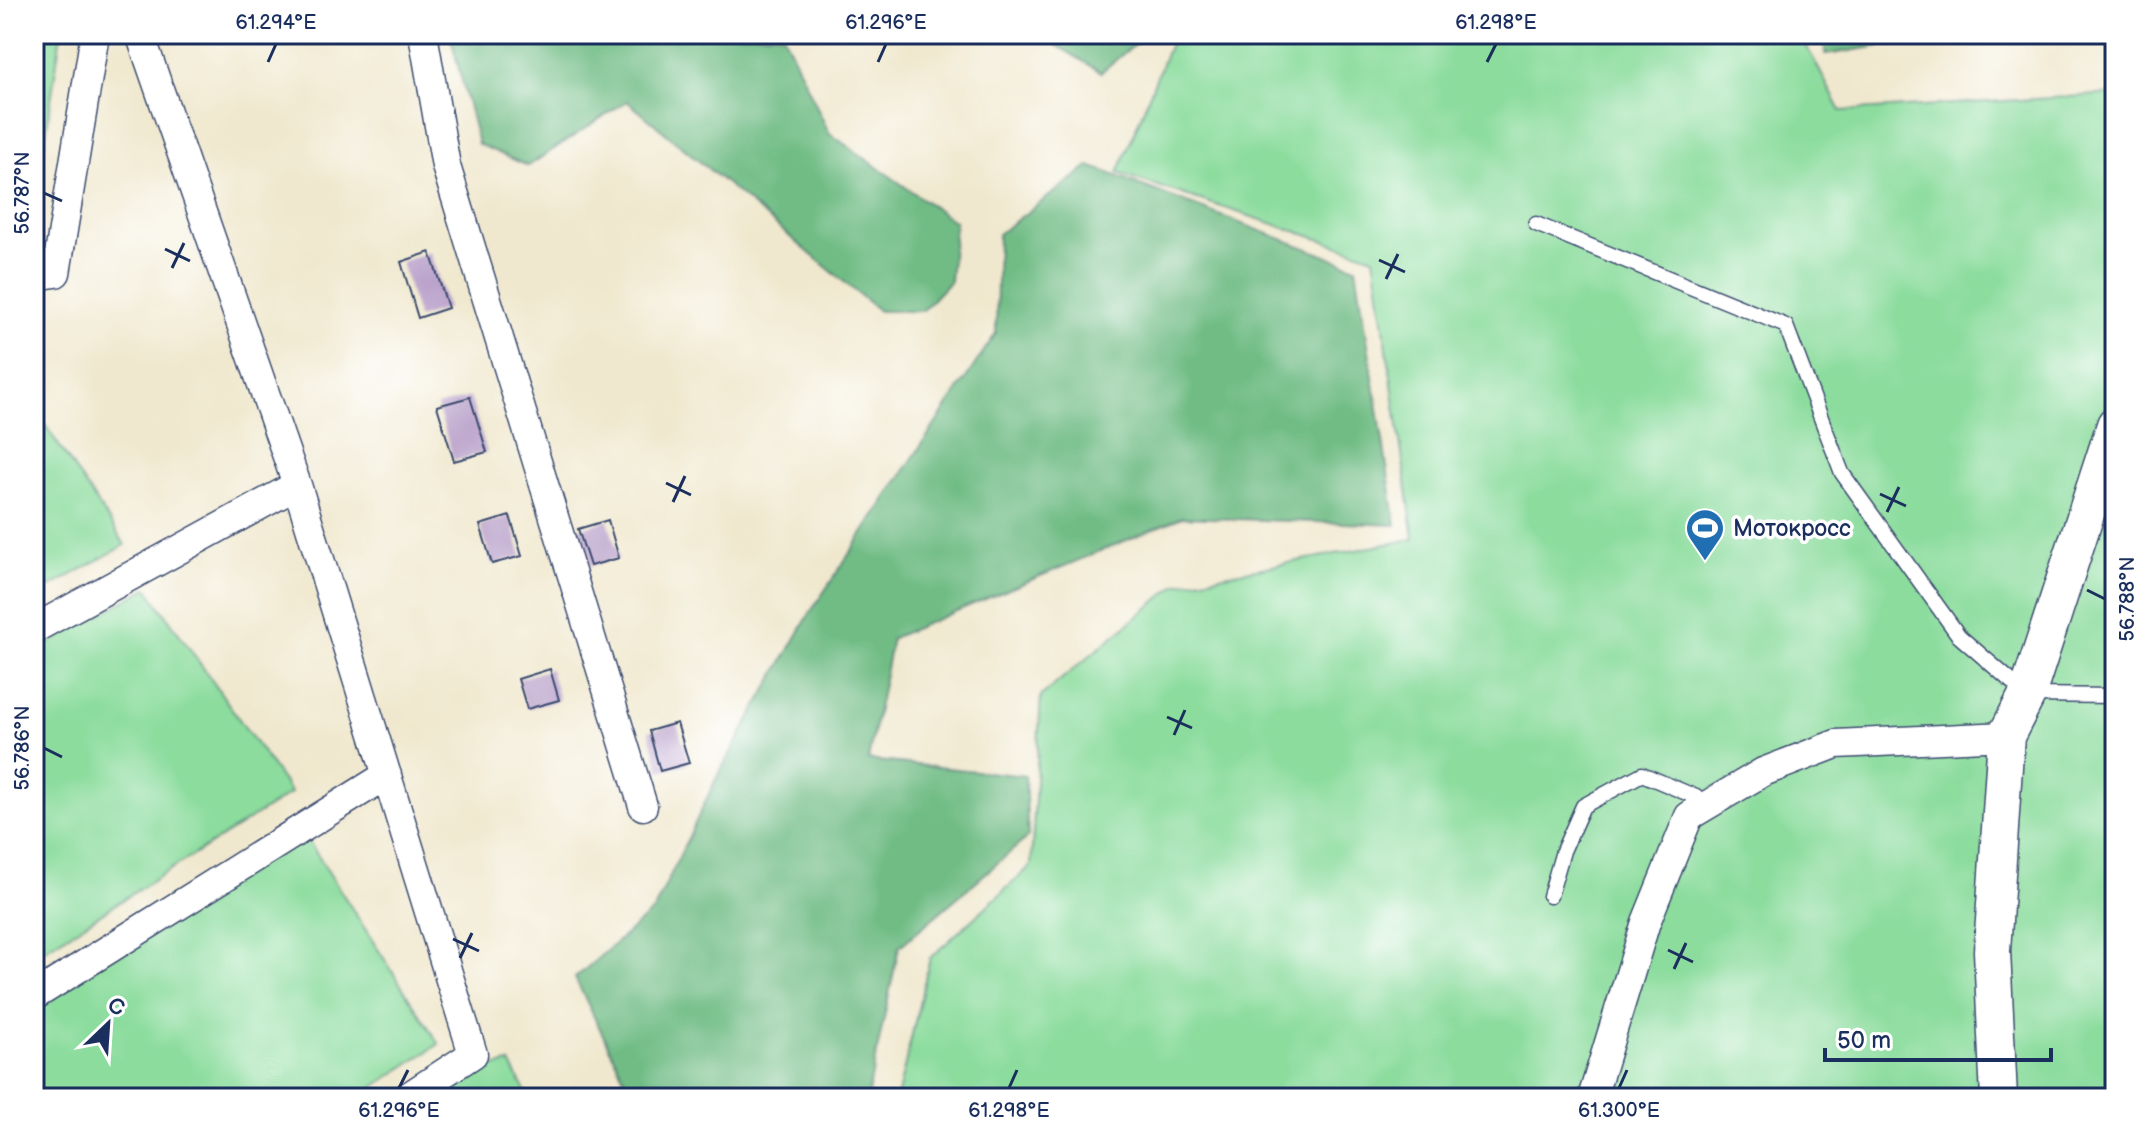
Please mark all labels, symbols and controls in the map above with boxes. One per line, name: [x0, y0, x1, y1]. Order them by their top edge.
text: 61.294°E: [235, 11, 317, 35]
text: 61.296°E: [845, 11, 927, 35]
text: 61.298°E: [1455, 11, 1537, 35]
text: 56.787°N: [11, 151, 35, 235]
sports icon: Мотокросс: [1684, 507, 1726, 562]
place label: Мотокросс: [1733, 514, 1851, 543]
text: 56.788°N: [2116, 557, 2140, 641]
text: 56.786°N: [11, 705, 35, 791]
north arrow: [68, 984, 148, 1064]
text: С: [103, 992, 128, 1023]
scale bar: [1825, 1012, 2051, 1062]
text: 50 m: [1837, 1026, 1891, 1055]
text: 61.296°E: [358, 1099, 440, 1123]
text: 61.298°E: [968, 1099, 1050, 1123]
text: 61.300°E: [1578, 1099, 1660, 1123]

